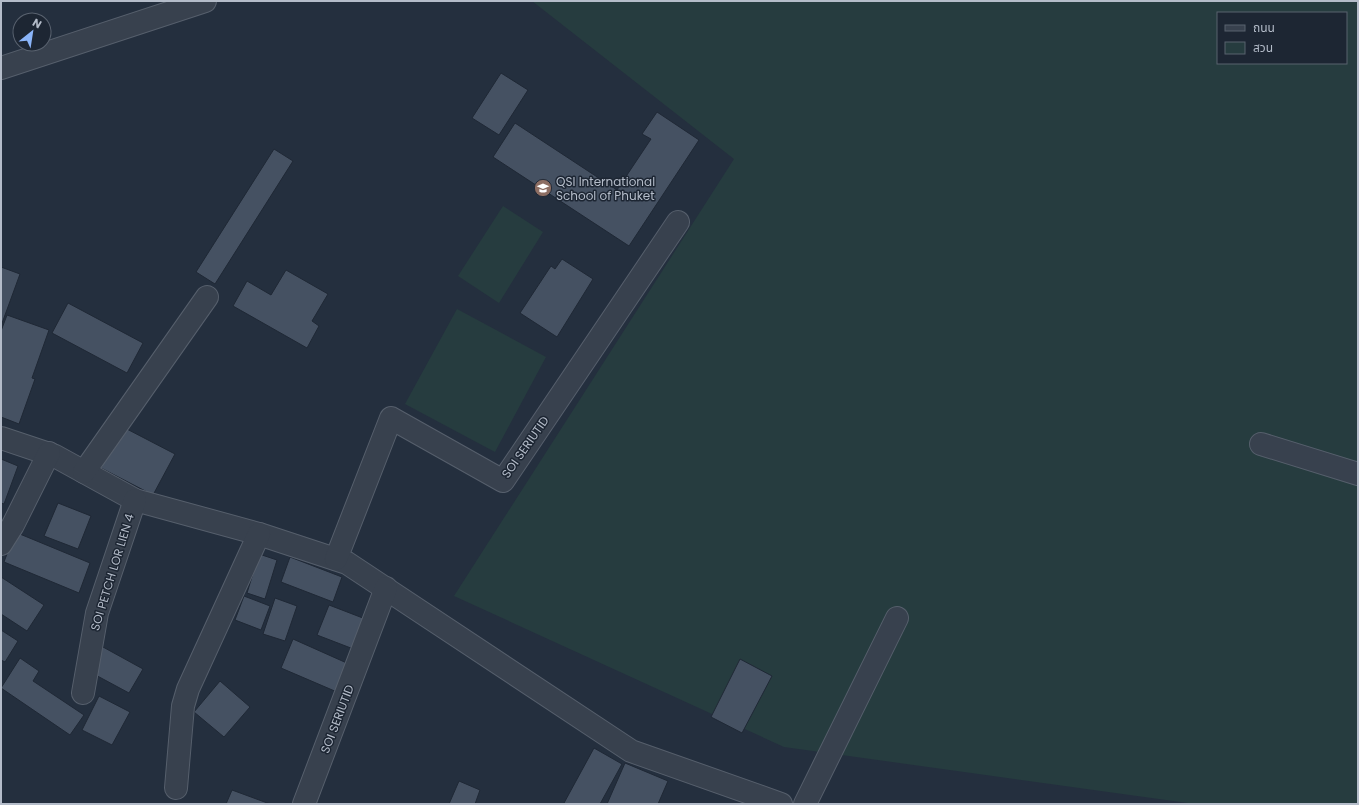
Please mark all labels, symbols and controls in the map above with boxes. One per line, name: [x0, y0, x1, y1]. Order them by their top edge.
north arrow: [12, 12, 52, 52]
legend: [1217, 12, 1347, 64]
text: N: [29, 14, 45, 32]
text: ถนน: [1253, 19, 1275, 36]
text: สวน: [1253, 39, 1273, 56]
place label: QSI International School of Phuket: [556, 173, 655, 204]
school or university icon: QSI International School of Phuket: [533, 178, 553, 198]
street label: SOI SERIUTID: [497, 413, 553, 481]
street label: SOI PETCH LOR LIEN 4: [86, 511, 138, 633]
street label: SOI SERIUTID: [316, 682, 358, 756]

